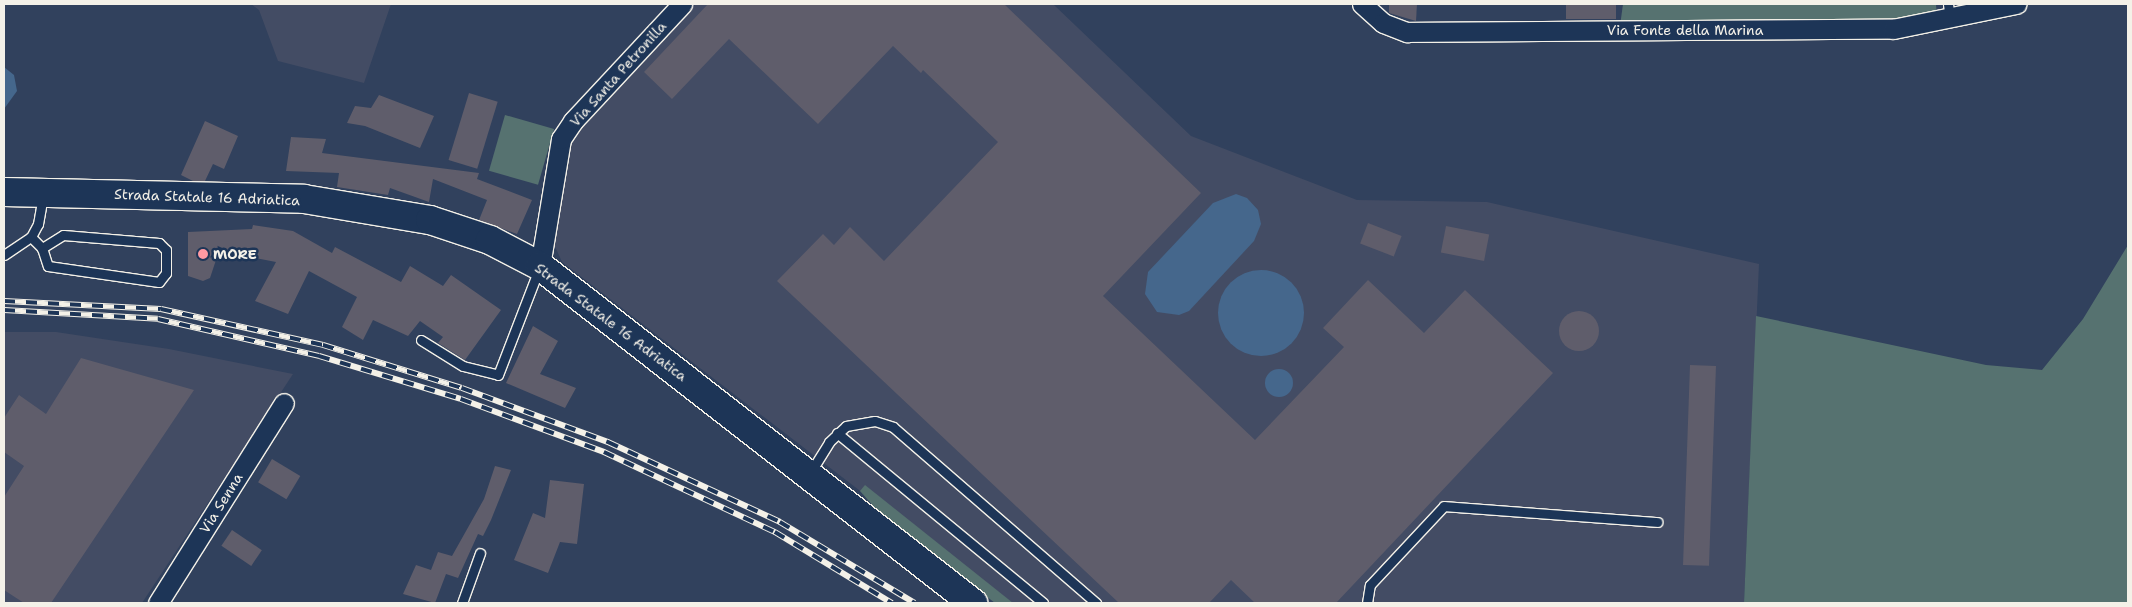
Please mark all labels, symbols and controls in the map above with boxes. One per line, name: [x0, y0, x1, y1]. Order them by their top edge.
street label: Via Santa Petronilla: [566, 18, 670, 130]
street label: Via Fonte della Marina: [1607, 22, 1763, 38]
street label: Strada Statale 16 Adriatica: [114, 185, 300, 209]
place label: MORE: [213, 246, 257, 262]
marker: MORE: [197, 248, 209, 260]
street label: Strada Statale 16 Adriatica: [532, 259, 690, 385]
street label: Via Senna: [196, 470, 246, 536]

